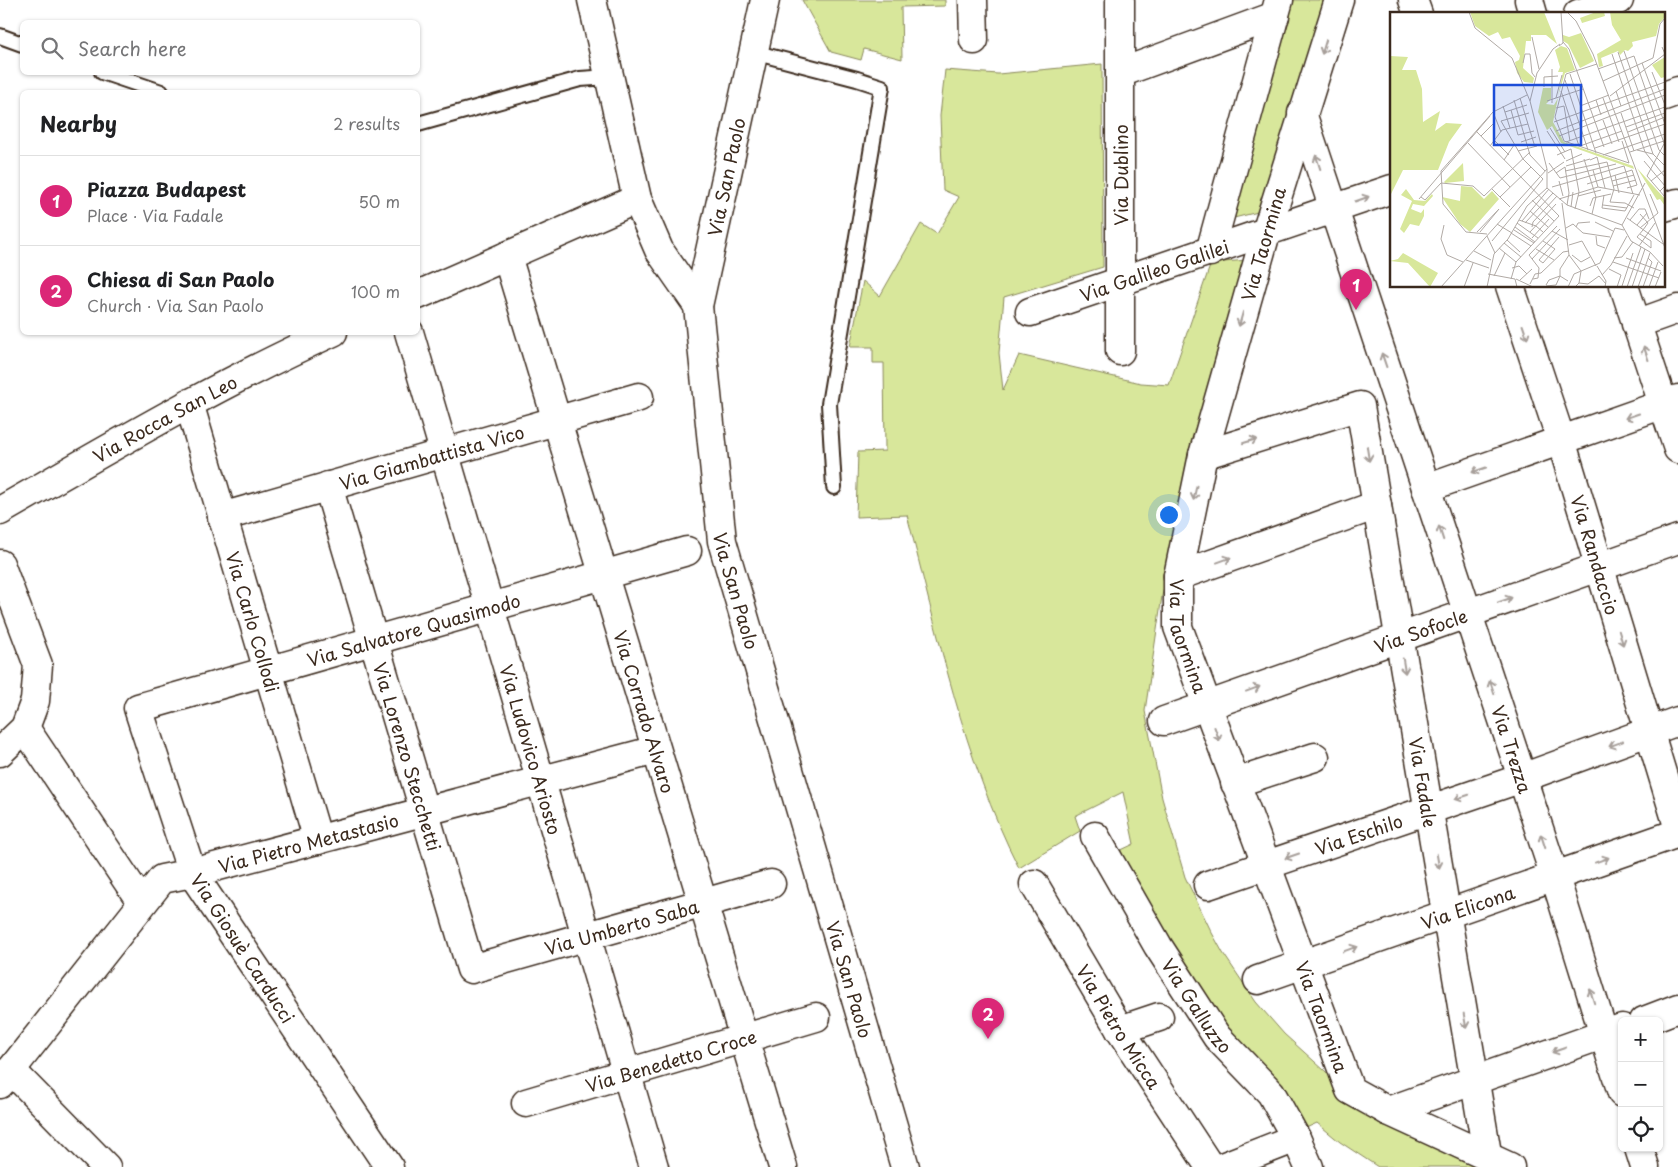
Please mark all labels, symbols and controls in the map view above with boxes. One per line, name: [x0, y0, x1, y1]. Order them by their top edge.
inset map: [1390, 12, 1666, 288]
search box: [20, 20, 420, 75]
icon: search: [38, 34, 66, 62]
text: Search here: [78, 34, 187, 62]
one-way arrow: [1319, 38, 1328, 54]
text: Nearby: [40, 107, 117, 139]
text: 2 results: [333, 111, 400, 135]
street label: Via San Paolo: [700, 115, 752, 239]
street label: Via Dublino: [1107, 124, 1134, 226]
one-way arrow: [1313, 155, 1323, 171]
text: Piazza Budapest: [87, 175, 246, 203]
street label: Via Taormina: [1234, 183, 1292, 304]
text: 1: [52, 189, 60, 213]
text: 50 m: [359, 189, 400, 213]
one-way arrow: [1353, 194, 1369, 204]
text: Place · Via Fadale: [87, 203, 224, 227]
street label: Via Galileo Galilei: [1076, 232, 1232, 308]
text: Chiesa di San Paolo: [87, 265, 274, 293]
pin: 1: [1340, 269, 1372, 310]
text: 2: [50, 279, 62, 303]
text: 100 m: [351, 279, 400, 303]
text: Church · Via San Paolo: [87, 293, 264, 317]
one-way arrow: [1235, 311, 1245, 327]
one-way arrow: [1521, 324, 1530, 340]
one-way arrow: [1641, 345, 1650, 361]
one-way arrow: [1378, 352, 1388, 368]
street label: Via Rocca San Leo: [87, 368, 242, 469]
one-way arrow: [1625, 412, 1640, 421]
street label: Via Giambattista Vico: [336, 417, 527, 496]
one-way arrow: [1241, 435, 1257, 445]
one-way arrow: [1364, 446, 1374, 462]
one-way arrow: [1471, 465, 1487, 475]
one-way arrow: [1190, 485, 1200, 501]
street label: Via Randaccio: [1565, 491, 1627, 618]
your location: [1156, 502, 1182, 528]
one-way arrow: [1435, 525, 1445, 541]
street label: Via San Paolo: [708, 531, 766, 652]
street label: Via Carlo Collodi: [220, 548, 287, 695]
one-way arrow: [1216, 555, 1231, 564]
street label: Via Taormina: [1164, 579, 1215, 697]
street label: Via Salvatore Quasimodo: [304, 586, 523, 673]
one-way arrow: [1497, 595, 1512, 604]
street label: Via Sofocle: [1370, 601, 1471, 659]
street label: Via Corrado Alvaro: [608, 627, 682, 796]
one-way arrow: [1617, 629, 1627, 645]
one-way arrow: [1400, 658, 1410, 674]
street label: Via Lorenzo Stecchetti: [367, 659, 449, 854]
street label: Via Ludovico Ariosto: [494, 661, 569, 838]
one-way arrow: [1487, 679, 1496, 695]
one-way arrow: [1245, 684, 1260, 693]
street label: Via Trezza: [1485, 701, 1540, 797]
one-way arrow: [1213, 726, 1222, 741]
street label: Via Fadale: [1403, 735, 1445, 829]
one-way arrow: [1609, 740, 1624, 749]
one-way arrow: [1455, 793, 1471, 803]
street label: Via Pietro Metastasio: [215, 805, 401, 879]
street label: Via Eschilo: [1311, 806, 1406, 861]
one-way arrow: [1537, 833, 1547, 849]
one-way arrow: [1285, 852, 1300, 861]
one-way arrow: [1433, 853, 1443, 869]
one-way arrow: [1594, 855, 1609, 864]
street label: Via Giosuè Carducci: [184, 868, 302, 1028]
street label: Via Elicona: [1417, 878, 1519, 936]
street label: Via Umberto Saba: [541, 892, 702, 961]
street label: Via San Paolo: [820, 917, 880, 1041]
one-way arrow: [1341, 944, 1357, 953]
street label: Via Galluzzo: [1156, 952, 1239, 1059]
street label: Via Taormina: [1290, 957, 1356, 1077]
street label: Via Pietro Micca: [1071, 959, 1169, 1095]
one-way arrow: [1586, 988, 1596, 1004]
pin: 2: [972, 998, 1004, 1039]
one-way arrow: [1460, 1013, 1470, 1029]
map controls: [1618, 1017, 1663, 1152]
button: +: [1618, 1017, 1663, 1062]
street label: Via Benedetto Croce: [582, 1022, 760, 1098]
one-way arrow: [1552, 1046, 1568, 1056]
button: −: [1618, 1062, 1663, 1107]
button: locate: [1618, 1107, 1663, 1152]

